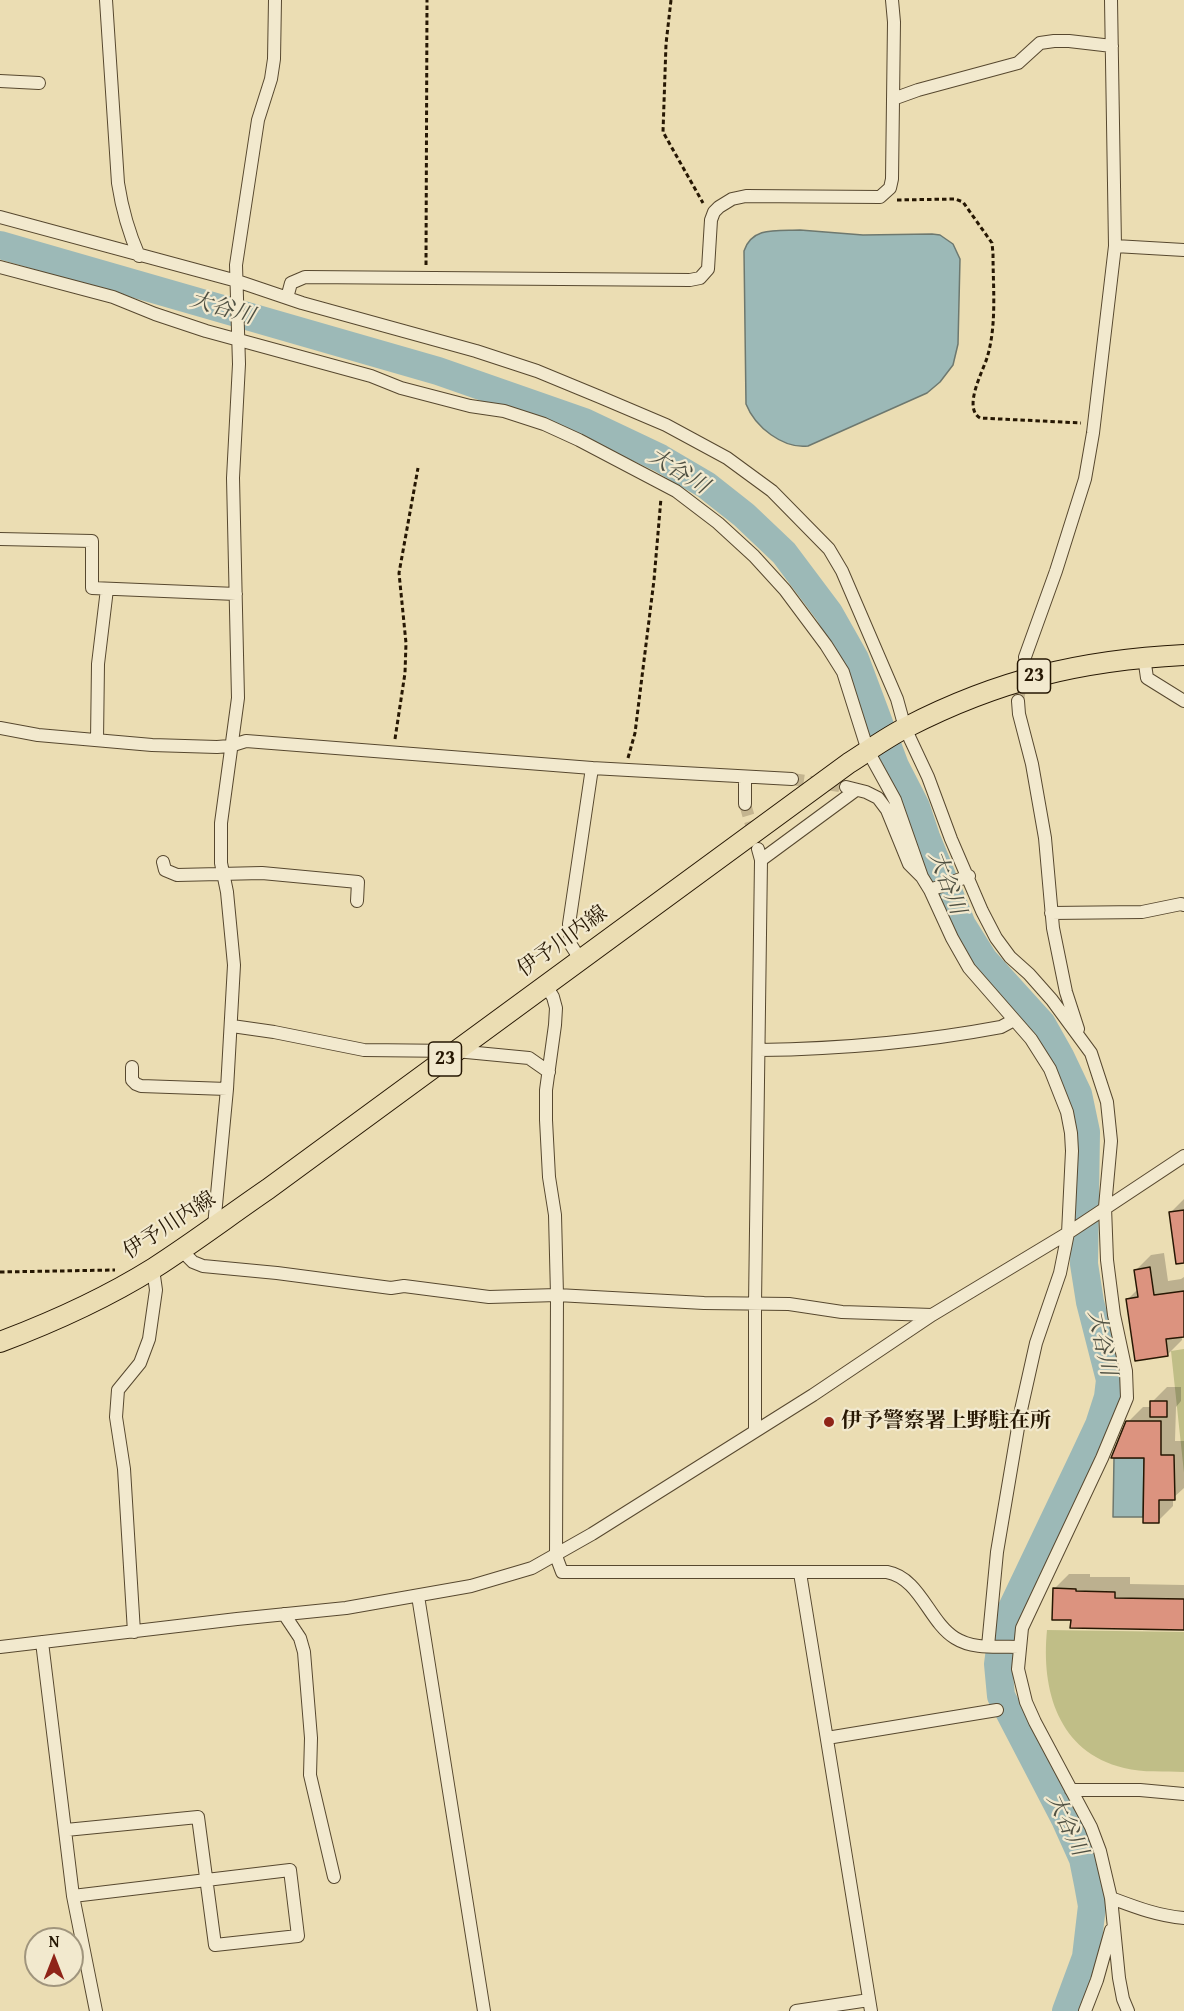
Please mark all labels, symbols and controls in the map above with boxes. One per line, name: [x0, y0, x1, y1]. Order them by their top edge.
water label: 大谷川: [187, 287, 257, 331]
water label: 大谷川: [643, 443, 713, 501]
road number: 23: [1018, 659, 1050, 693]
water label: 大谷川: [922, 847, 970, 919]
street label: 伊予川内線: [513, 901, 613, 983]
road number: 23: [428, 1042, 462, 1076]
street label: 伊予川内線: [119, 1187, 221, 1265]
water label: 大谷川: [1081, 1308, 1121, 1378]
place label: 伊予警察署上野駐在所: [841, 1409, 1051, 1435]
marker: 伊予警察署上野駐在所: [822, 1415, 836, 1429]
water label: 大谷川: [1040, 1790, 1092, 1860]
north arrow: [24, 1927, 84, 1987]
text: N: [49, 1929, 59, 1953]

